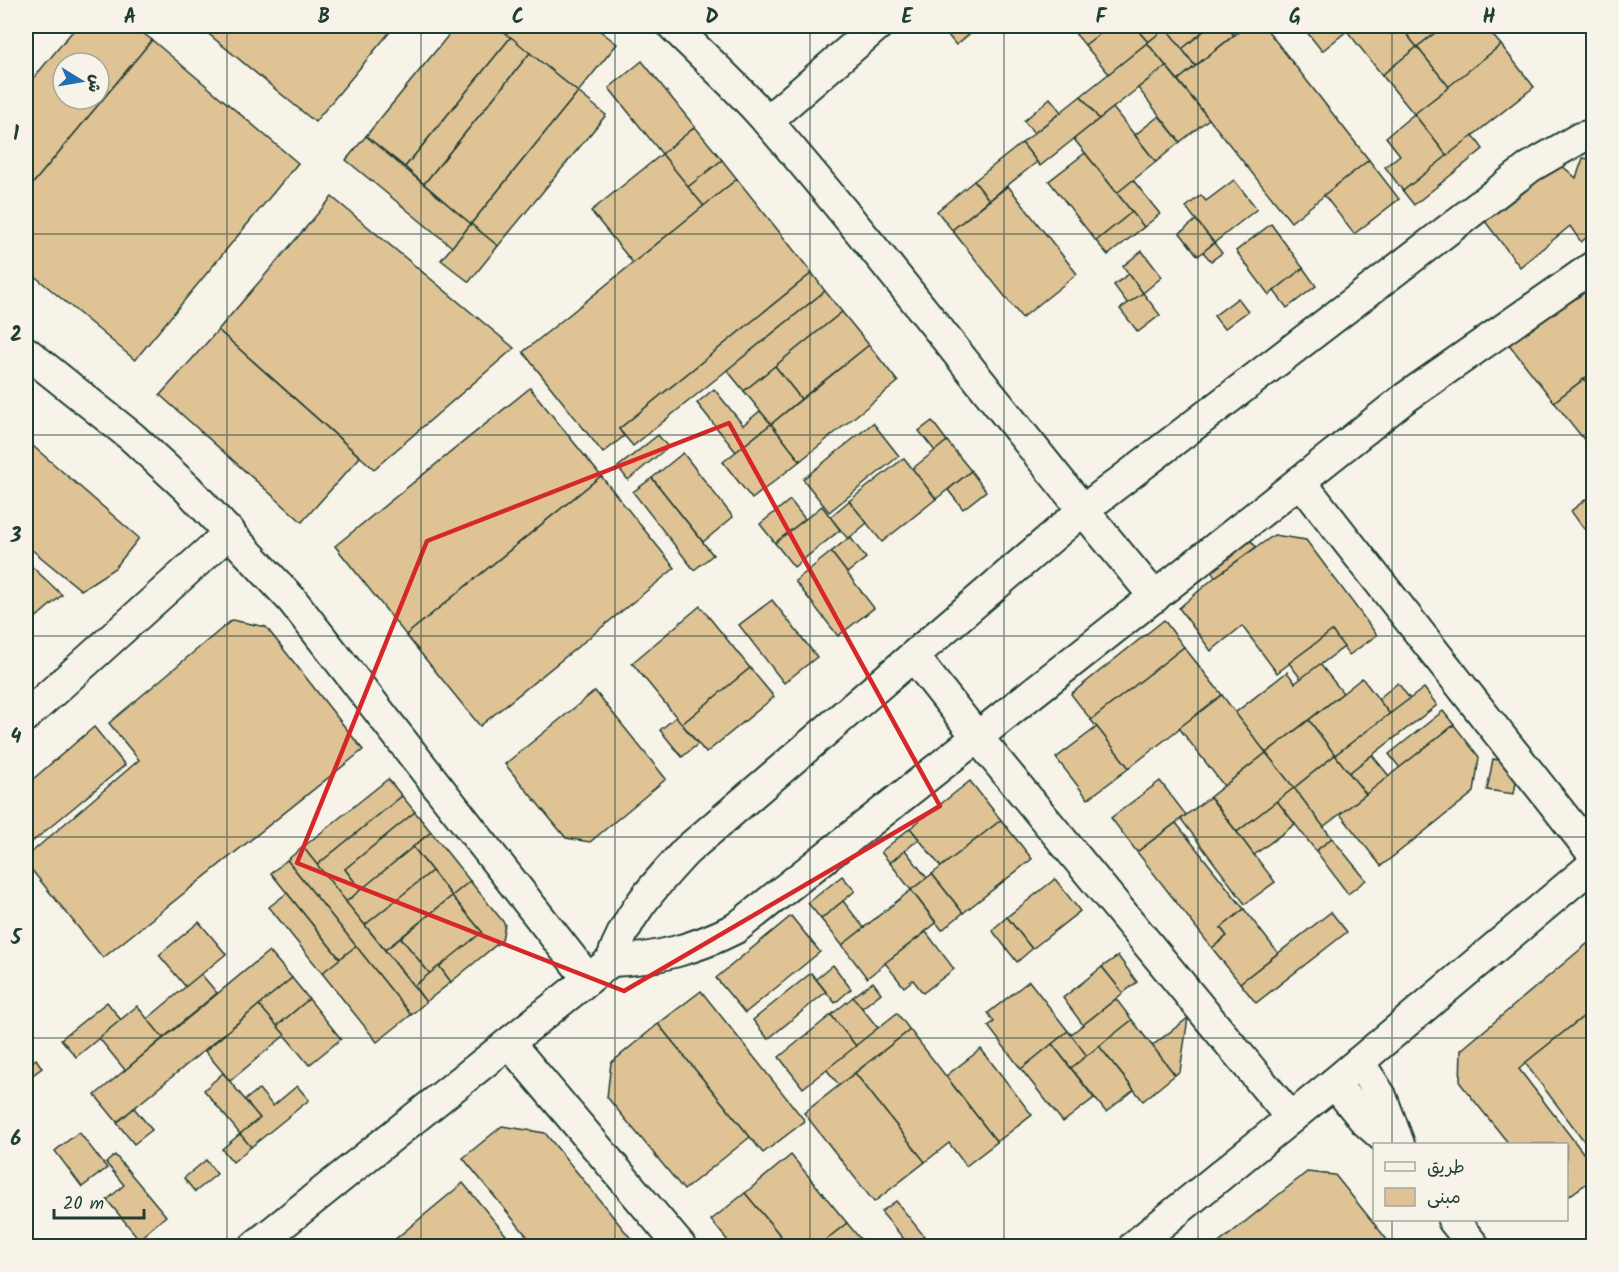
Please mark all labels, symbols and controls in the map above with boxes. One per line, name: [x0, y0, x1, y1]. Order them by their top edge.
text: A: [124, 2, 136, 34]
text: B: [318, 2, 330, 34]
text: C: [512, 2, 524, 34]
text: D: [705, 2, 719, 34]
text: E: [901, 2, 913, 34]
text: F: [1096, 2, 1108, 34]
text: G: [1289, 2, 1301, 34]
text: H: [1482, 2, 1496, 34]
north arrow: [51, 51, 111, 111]
text: ش: [80, 73, 108, 95]
text: 1: [13, 119, 19, 151]
text: 2: [10, 320, 22, 352]
text: 3: [10, 521, 22, 553]
text: 4: [11, 722, 22, 754]
text: 5: [10, 923, 23, 955]
text: 6: [11, 1124, 22, 1156]
legend: [1373, 1143, 1568, 1221]
text: طريق: [1427, 1154, 1465, 1183]
scale bar: [54, 1182, 144, 1220]
text: مبنى: [1427, 1184, 1461, 1213]
text: 20 m: [63, 1190, 104, 1219]

